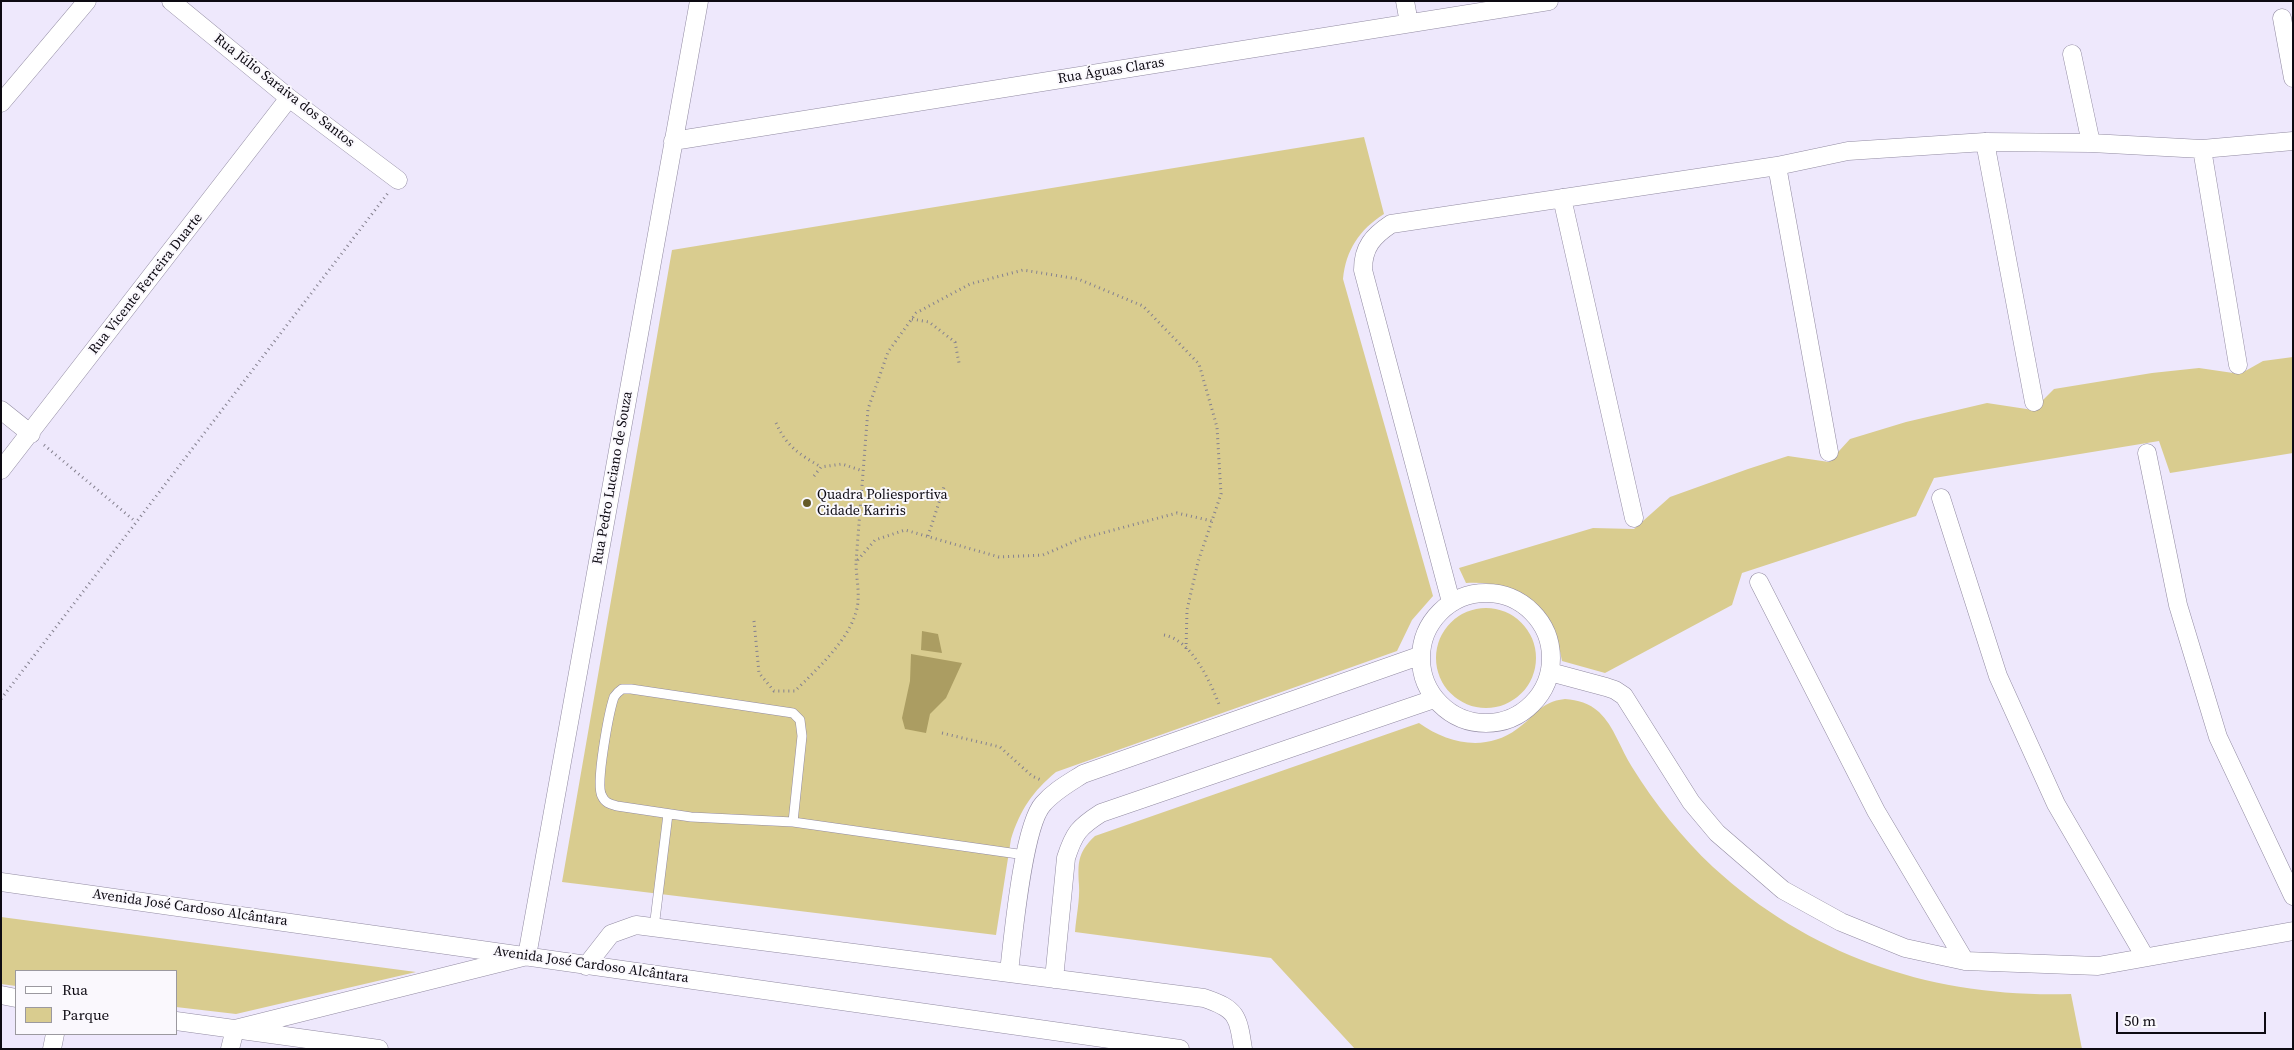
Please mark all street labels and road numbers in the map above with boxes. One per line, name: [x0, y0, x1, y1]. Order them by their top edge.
street label: Rua Júlio Saraiva dos Santos: [210, 31, 358, 151]
street label: Rua Águas Claras: [1057, 54, 1165, 88]
street label: Rua Vicente Ferreira Duarte: [86, 210, 206, 358]
street label: Rua Pedro Luciano de Souza: [589, 390, 637, 566]
street label: Avenida José Cardoso Alcântara: [91, 886, 289, 930]
street label: Avenida José Cardoso Alcântara: [492, 943, 690, 987]

